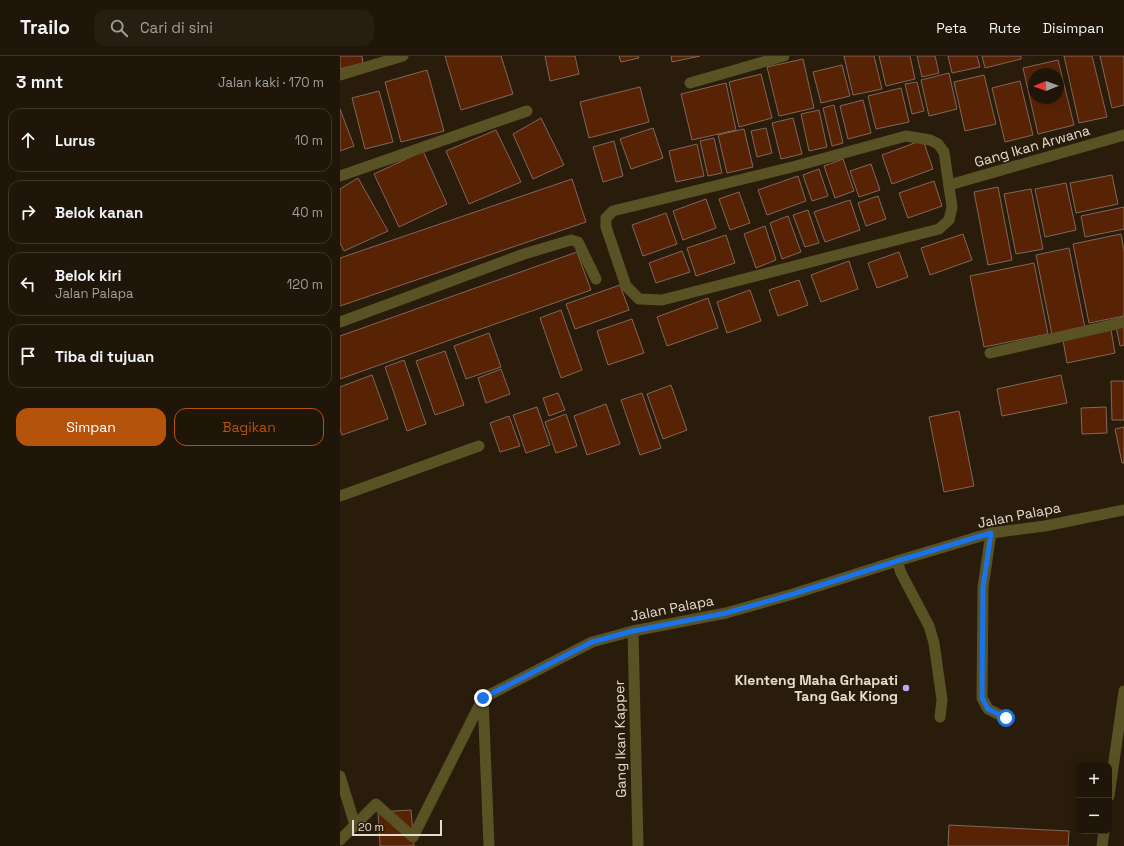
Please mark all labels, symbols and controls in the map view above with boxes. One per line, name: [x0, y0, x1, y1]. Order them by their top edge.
search box: [94, 10, 374, 46]
text: Trailo: [20, 15, 70, 40]
icon: search: [108, 17, 130, 39]
text: Cari di sini: [140, 18, 213, 37]
text: Peta: [936, 19, 967, 37]
text: Rute: [989, 19, 1021, 37]
text: Disimpan: [1043, 19, 1104, 37]
north arrow: [1028, 68, 1064, 104]
text: 3 mnt: [16, 71, 63, 93]
text: Jalan kaki · 170 m: [218, 74, 324, 91]
street label: Gang Ikan Arwana: [972, 121, 1092, 171]
icon: ahead: [17, 129, 39, 151]
text: Lurus: [55, 131, 95, 150]
text: 10 m: [295, 132, 323, 149]
icon: right: [17, 201, 39, 223]
text: Belok kanan: [55, 203, 143, 222]
text: 40 m: [292, 204, 323, 221]
text: Belok kiri: [55, 266, 121, 285]
icon: left: [17, 273, 39, 295]
text: 120 m: [287, 276, 323, 293]
text: Jalan Palapa: [55, 285, 133, 302]
icon: arrive: [17, 345, 39, 367]
text: Tiba di tujuan: [55, 347, 154, 366]
button: Simpan: [16, 408, 166, 446]
button: Bagikan: [174, 408, 324, 446]
street label: Jalan Palapa: [976, 498, 1062, 532]
street label: Jalan Palapa: [629, 591, 715, 625]
place label: Klenteng Maha Grhapati Tang Gak Kiong: [735, 671, 898, 705]
street label: Gang Ikan Kapper: [610, 680, 630, 798]
marker: Klenteng Maha Grhapati Tang Gak Kiong: [901, 683, 911, 693]
route end: [474, 689, 492, 707]
route start: [997, 709, 1015, 727]
map controls: [1076, 762, 1112, 834]
button: +: [1076, 762, 1112, 798]
button: −: [1076, 798, 1112, 834]
scale bar: [352, 818, 442, 837]
text: 20 m: [358, 820, 384, 834]

